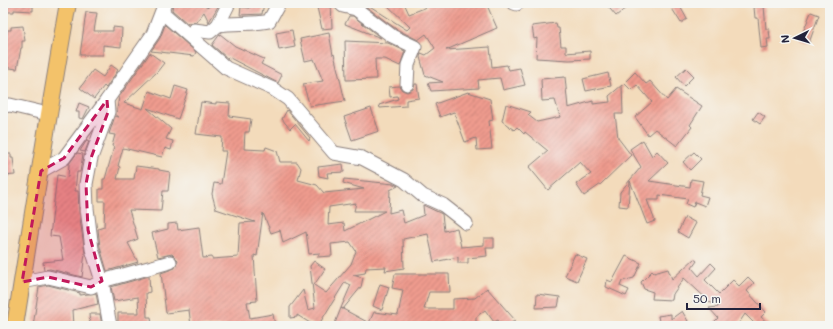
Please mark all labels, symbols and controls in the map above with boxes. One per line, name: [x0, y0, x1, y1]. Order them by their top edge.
north arrow: [775, 18, 815, 58]
text: N: [777, 34, 792, 44]
scale bar: [687, 285, 760, 311]
text: 50 m: [693, 290, 721, 306]

